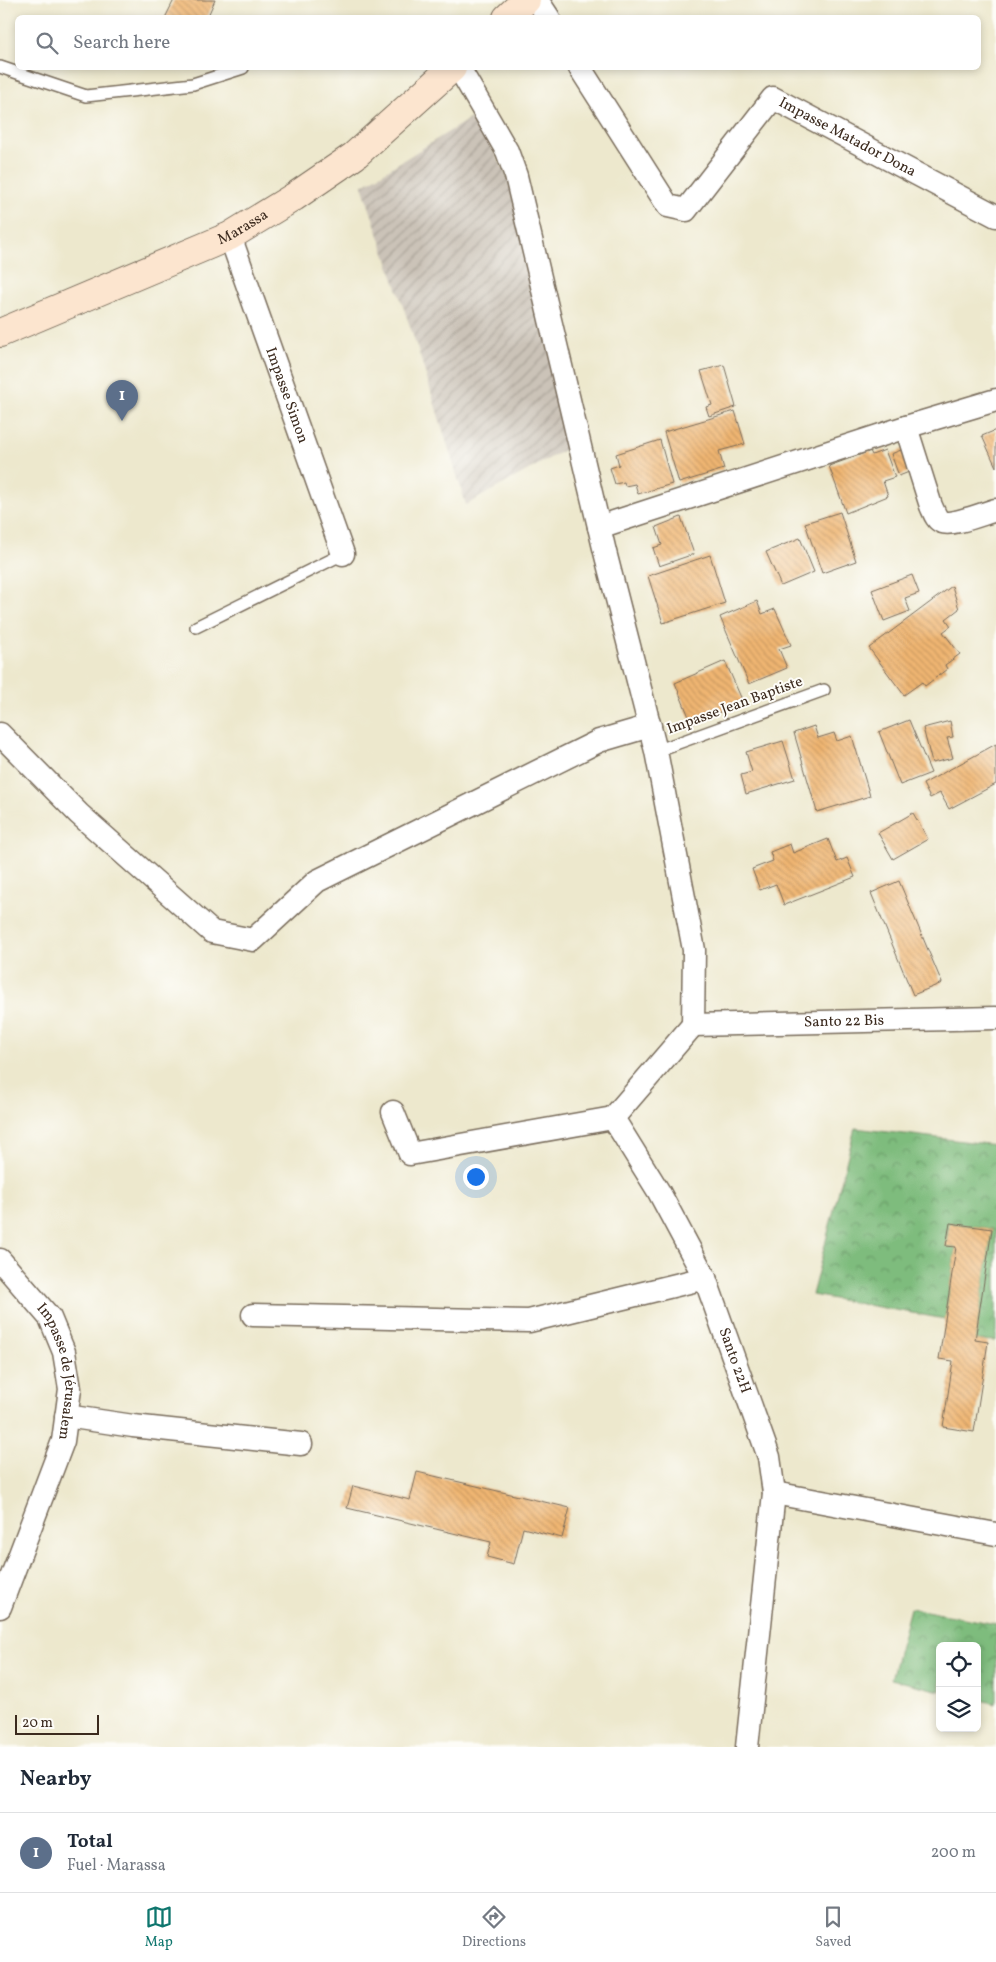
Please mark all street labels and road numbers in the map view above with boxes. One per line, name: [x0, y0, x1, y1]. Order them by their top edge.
street label: Impasse Matador Dona: [775, 92, 920, 182]
street label: Marassa: [214, 205, 272, 250]
street label: Impasse Simon: [260, 344, 313, 446]
street label: Impasse Jean Baptiste: [664, 672, 806, 740]
street label: Santo 22 Bis: [804, 1010, 884, 1033]
street label: Impasse de Jérusalem: [31, 1299, 81, 1441]
street label: Santo 22H: [713, 1325, 756, 1396]

